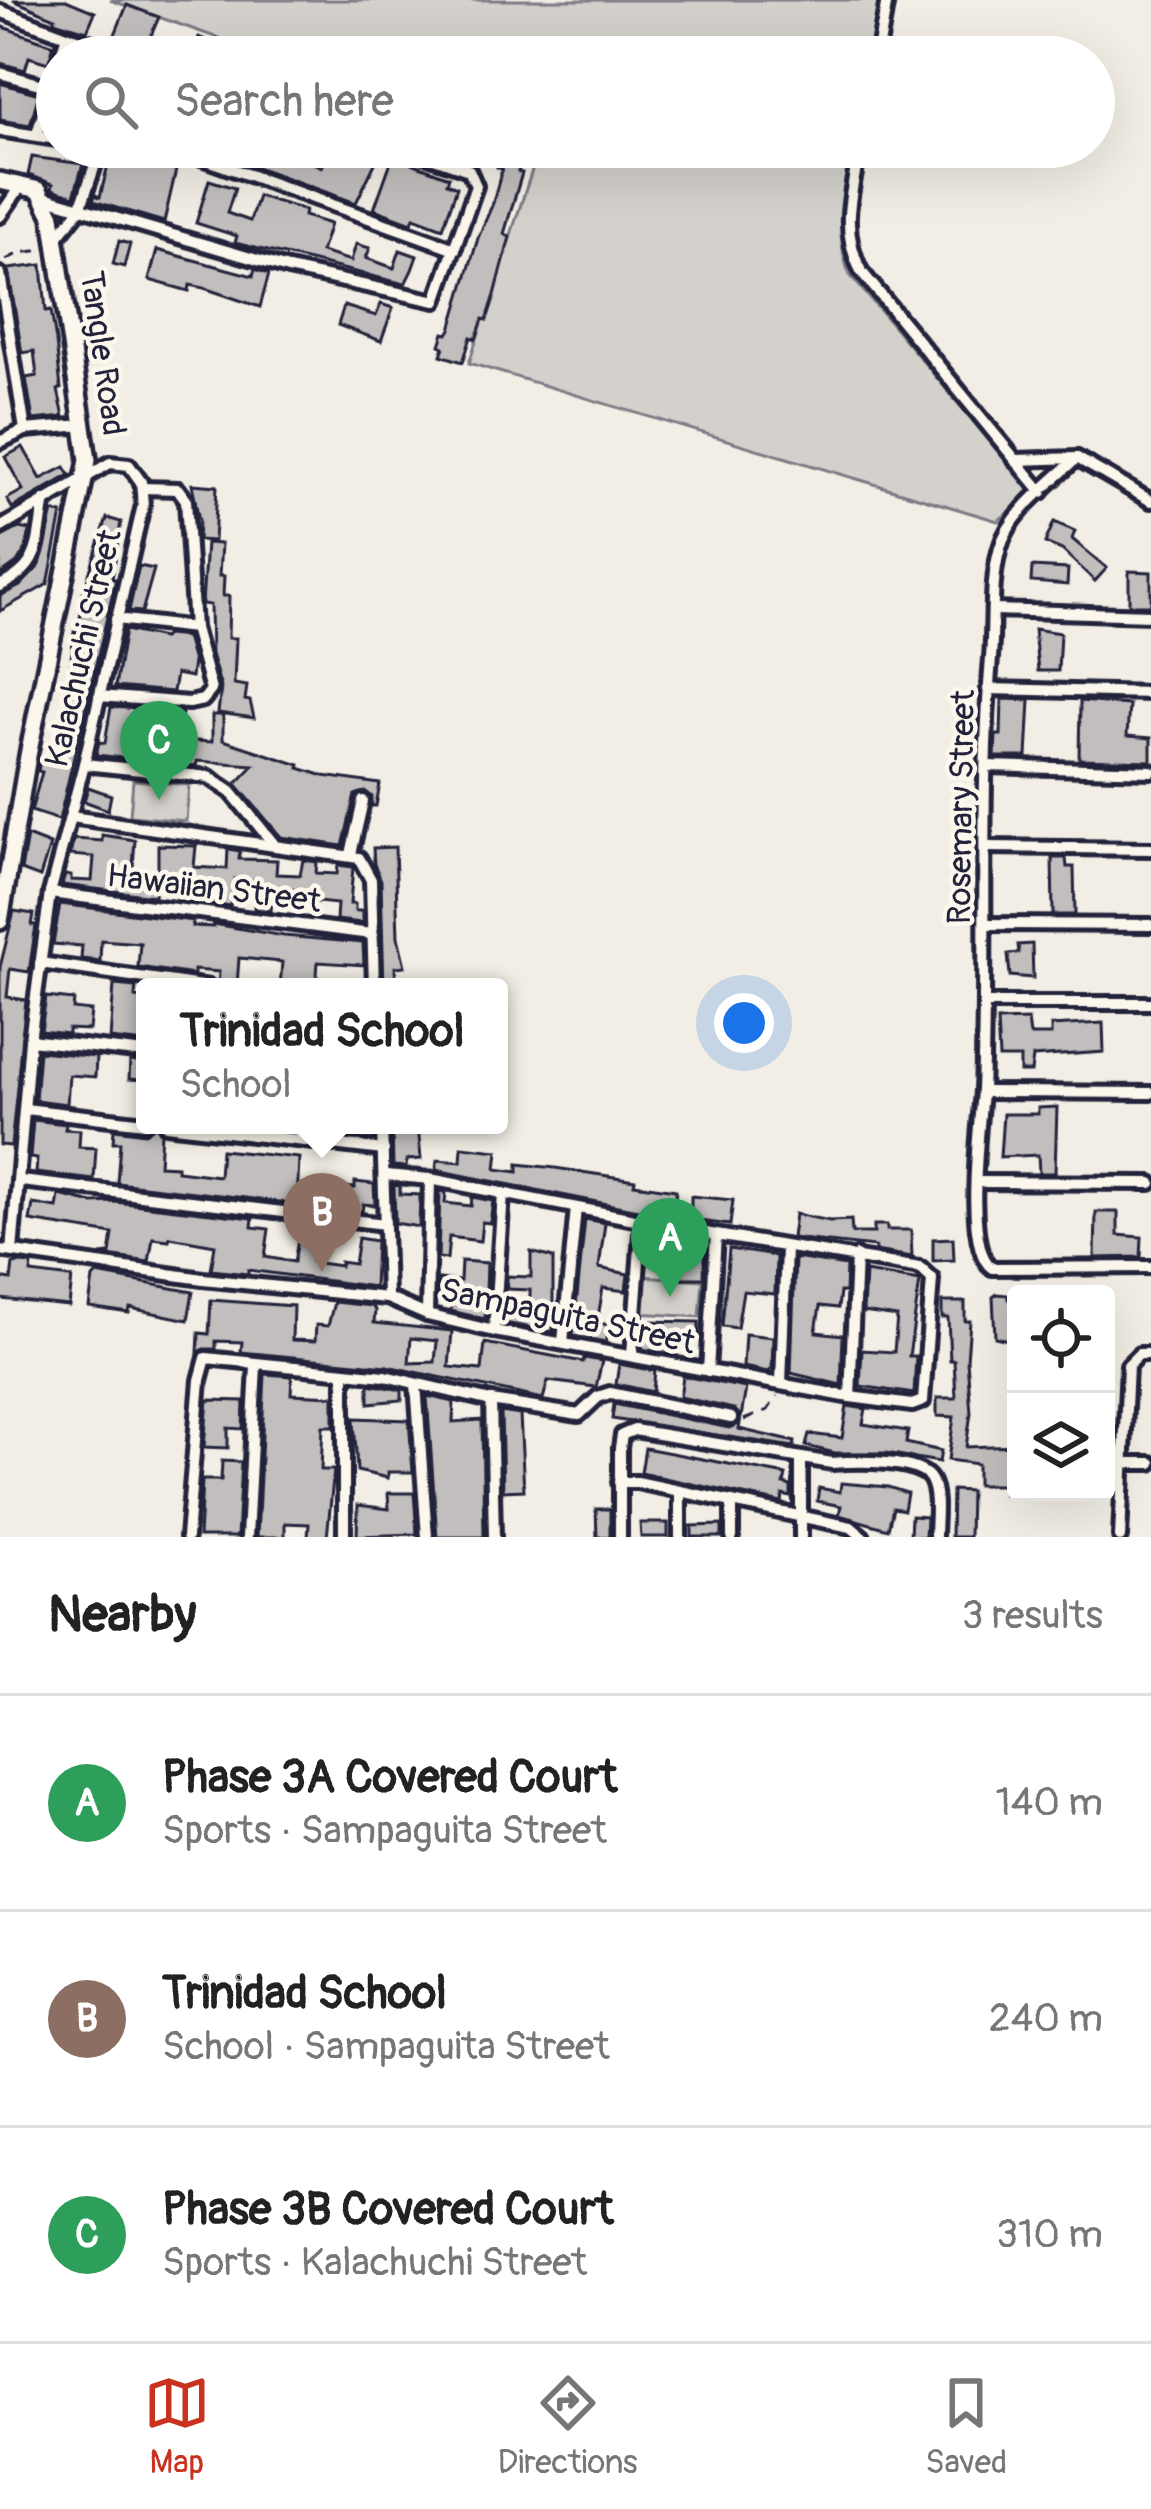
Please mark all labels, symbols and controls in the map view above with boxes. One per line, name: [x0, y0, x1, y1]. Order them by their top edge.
search box: [36, 36, 1115, 168]
icon: search: [78, 69, 144, 135]
text: Search here: [174, 74, 394, 130]
street label: Tangle Road: [71, 268, 134, 438]
street label: Kalachuchi Street: [36, 525, 131, 771]
street label: Rosemary Street: [939, 689, 984, 925]
pin: C: [120, 701, 198, 800]
street label: Hawaiian Street: [104, 855, 324, 922]
popup: [136, 978, 508, 1134]
your location: [714, 993, 774, 1053]
text: Trinidad School: [180, 1004, 464, 1060]
text: School: [180, 1060, 292, 1109]
pin: B: [283, 1173, 361, 1272]
pin: A: [631, 1198, 709, 1297]
street label: Sampaguita Street: [437, 1269, 699, 1364]
map controls: [1007, 1285, 1115, 1501]
button: locate: [1007, 1285, 1115, 1393]
button: layers: [1007, 1393, 1115, 1501]
text: Nearby: [48, 1583, 196, 1647]
text: 3 results: [962, 1591, 1103, 1640]
text: Phase 3A Covered Court: [162, 1750, 617, 1806]
text: A: [74, 1778, 100, 1827]
text: 140 m: [995, 1778, 1103, 1827]
text: Sports · Sampaguita Street: [162, 1806, 607, 1855]
text: Trinidad School: [162, 1966, 447, 2022]
text: B: [76, 1994, 98, 2043]
text: 240 m: [989, 1994, 1103, 2043]
text: School · Sampaguita Street: [162, 2022, 610, 2071]
text: Phase 3B Covered Court: [162, 2182, 614, 2238]
text: C: [75, 2210, 99, 2259]
text: 310 m: [996, 2210, 1103, 2259]
text: Sports · Kalachuchi Street: [162, 2238, 587, 2287]
tab: Map: [144, 2370, 210, 2483]
tab: Directions: [498, 2370, 638, 2483]
tab: Saved: [925, 2370, 1007, 2483]

